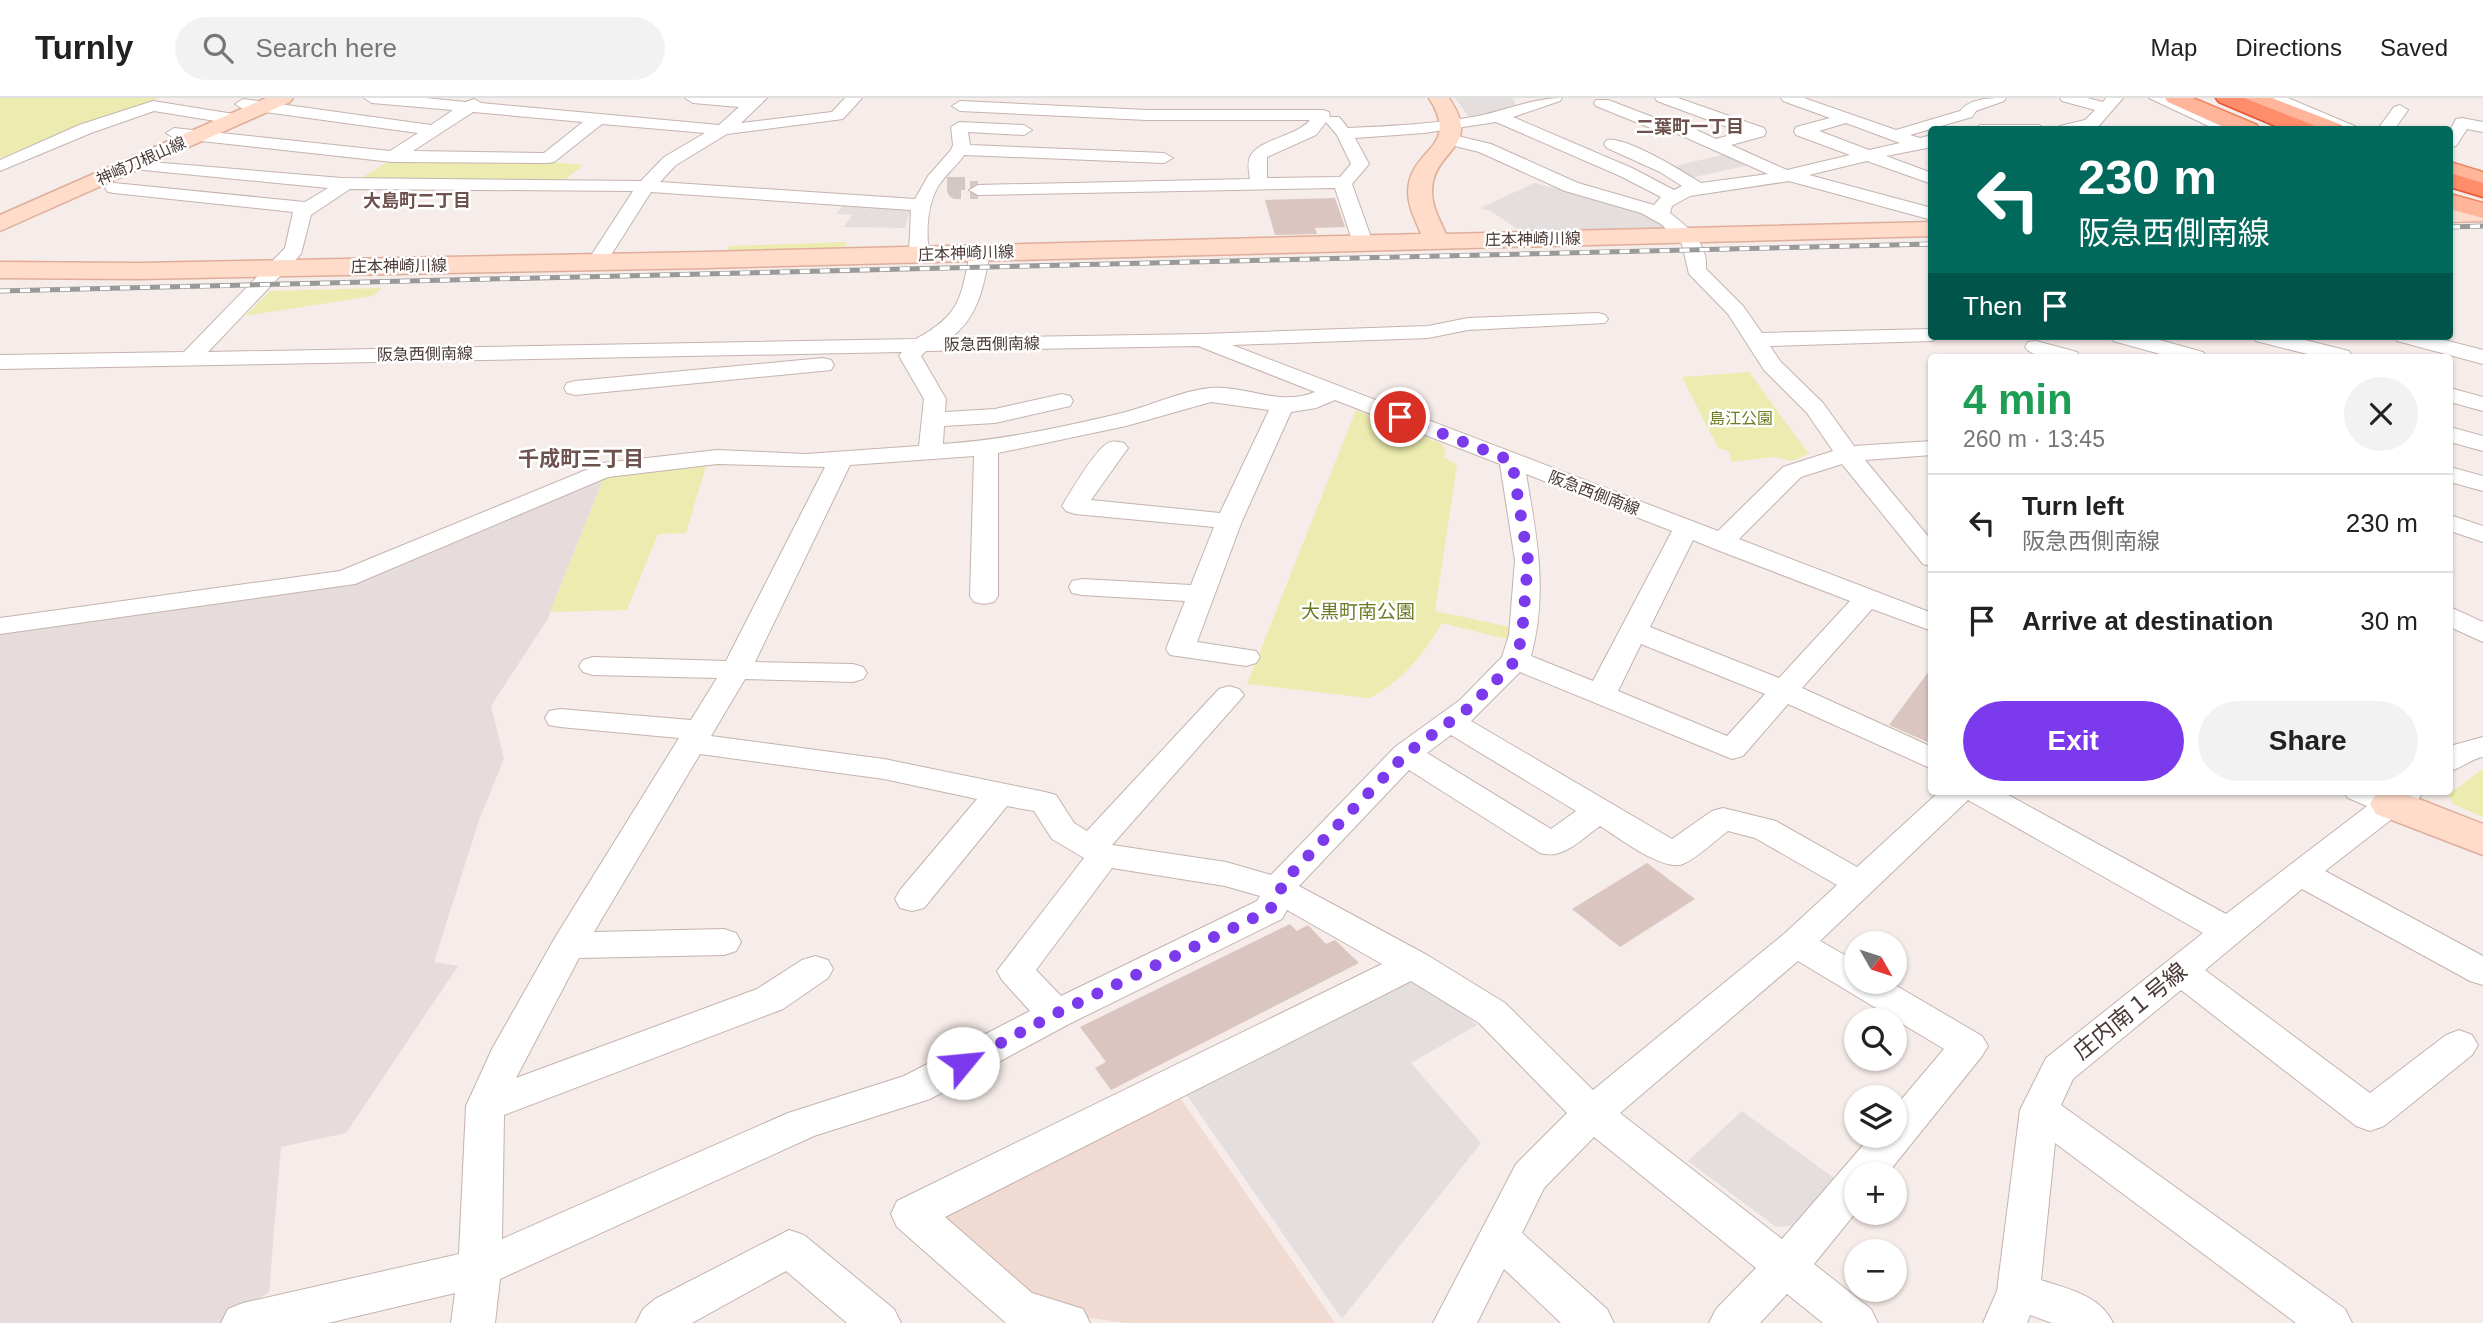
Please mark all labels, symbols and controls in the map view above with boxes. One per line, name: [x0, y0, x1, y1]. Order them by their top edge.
search box: [175, 17, 665, 80]
text: Turnly: [35, 29, 133, 66]
icon: search: [199, 29, 237, 67]
text: Search here: [255, 33, 397, 63]
text: Map: [2151, 34, 2197, 61]
text: Directions: [2235, 34, 2342, 61]
text: Saved: [2380, 34, 2448, 61]
district label: 二葉町一丁目: [1636, 117, 1744, 137]
street label: 神崎刀根山線: [94, 134, 188, 188]
text: 230 m: [2078, 150, 2217, 204]
icon: left: [1963, 154, 2054, 245]
district label: 大島町二丁目: [363, 191, 471, 211]
text: 阪急西側南線: [2078, 215, 2270, 251]
street label: 庄本神崎川線: [1485, 230, 1581, 248]
street label: 庄本神崎川線: [918, 243, 1014, 263]
street label: 庄本神崎川線: [351, 257, 447, 275]
icon: arrive: [2036, 287, 2074, 325]
text: Then: [1963, 291, 2022, 321]
street label: 阪急西側南線: [944, 335, 1040, 353]
street label: 阪急西側南線: [377, 345, 473, 363]
text: 4 min: [1963, 376, 2073, 423]
button: close: [2344, 377, 2418, 451]
pin: [1370, 387, 1430, 447]
icon: arrive: [1381, 398, 1419, 436]
park label: 島江公園: [1709, 410, 1773, 427]
text: 260 m · 13:45: [1963, 426, 2105, 452]
district label: 千成町三丁目: [518, 447, 644, 470]
street label: 阪急西側南線: [1546, 468, 1642, 518]
text: Turn left: [2022, 491, 2124, 521]
icon: left: [1963, 504, 2001, 542]
text: 230 m: [2346, 508, 2418, 538]
text: 阪急西側南線: [2022, 528, 2160, 554]
park label: 大黒町南公園: [1301, 601, 1415, 622]
icon: arrive: [1963, 602, 2001, 640]
text: Arrive at destination: [2022, 606, 2273, 636]
text: 30 m: [2360, 606, 2418, 636]
button: Exit: [1963, 701, 2184, 781]
button: Share: [2198, 701, 2418, 781]
north arrow: [1844, 931, 1908, 994]
map controls: [1844, 931, 1907, 1302]
street label: 庄内南１号線: [2068, 957, 2192, 1065]
button: search: [1844, 1008, 1907, 1071]
position arrow: [926, 1026, 1000, 1100]
button: layers: [1844, 1085, 1907, 1148]
button: +: [1844, 1162, 1907, 1225]
button: −: [1844, 1239, 1907, 1302]

